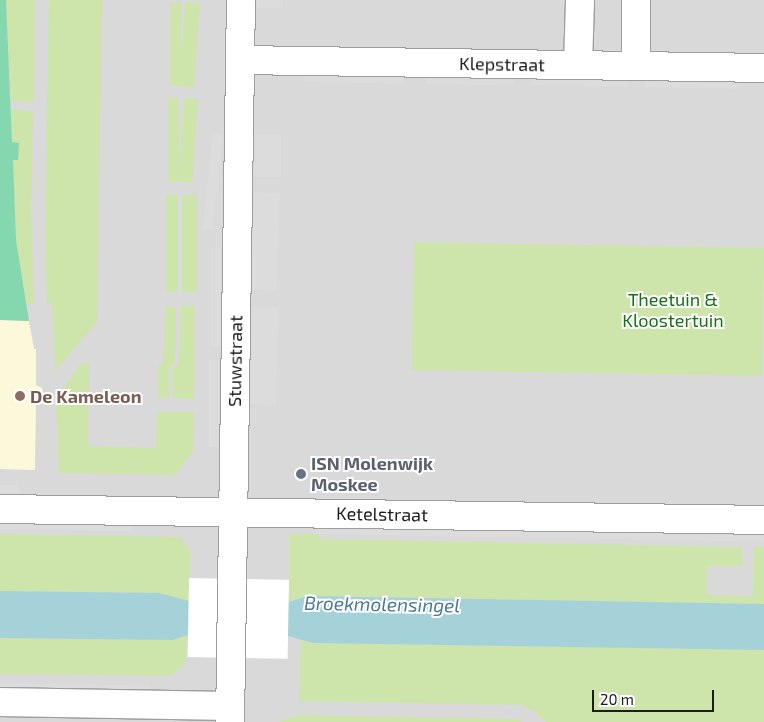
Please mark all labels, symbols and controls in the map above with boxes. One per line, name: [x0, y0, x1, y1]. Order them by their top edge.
street label: Klepstraat: [459, 52, 545, 76]
park label: Theetuin & Kloostertuin: [622, 289, 724, 332]
street label: Stuwstraat: [223, 315, 247, 407]
place label: De Kameleon: [30, 385, 142, 407]
marker: De Kameleon: [14, 390, 26, 402]
place label: ISN Molenwijk Moskee: [311, 453, 433, 496]
marker: ISN Molenwijk Moskee: [295, 468, 307, 480]
street label: Ketelstraat: [336, 502, 428, 526]
water label: Broekmolensingel: [304, 591, 460, 617]
scale bar: [594, 680, 716, 712]
text: 20 m: [600, 690, 634, 708]

